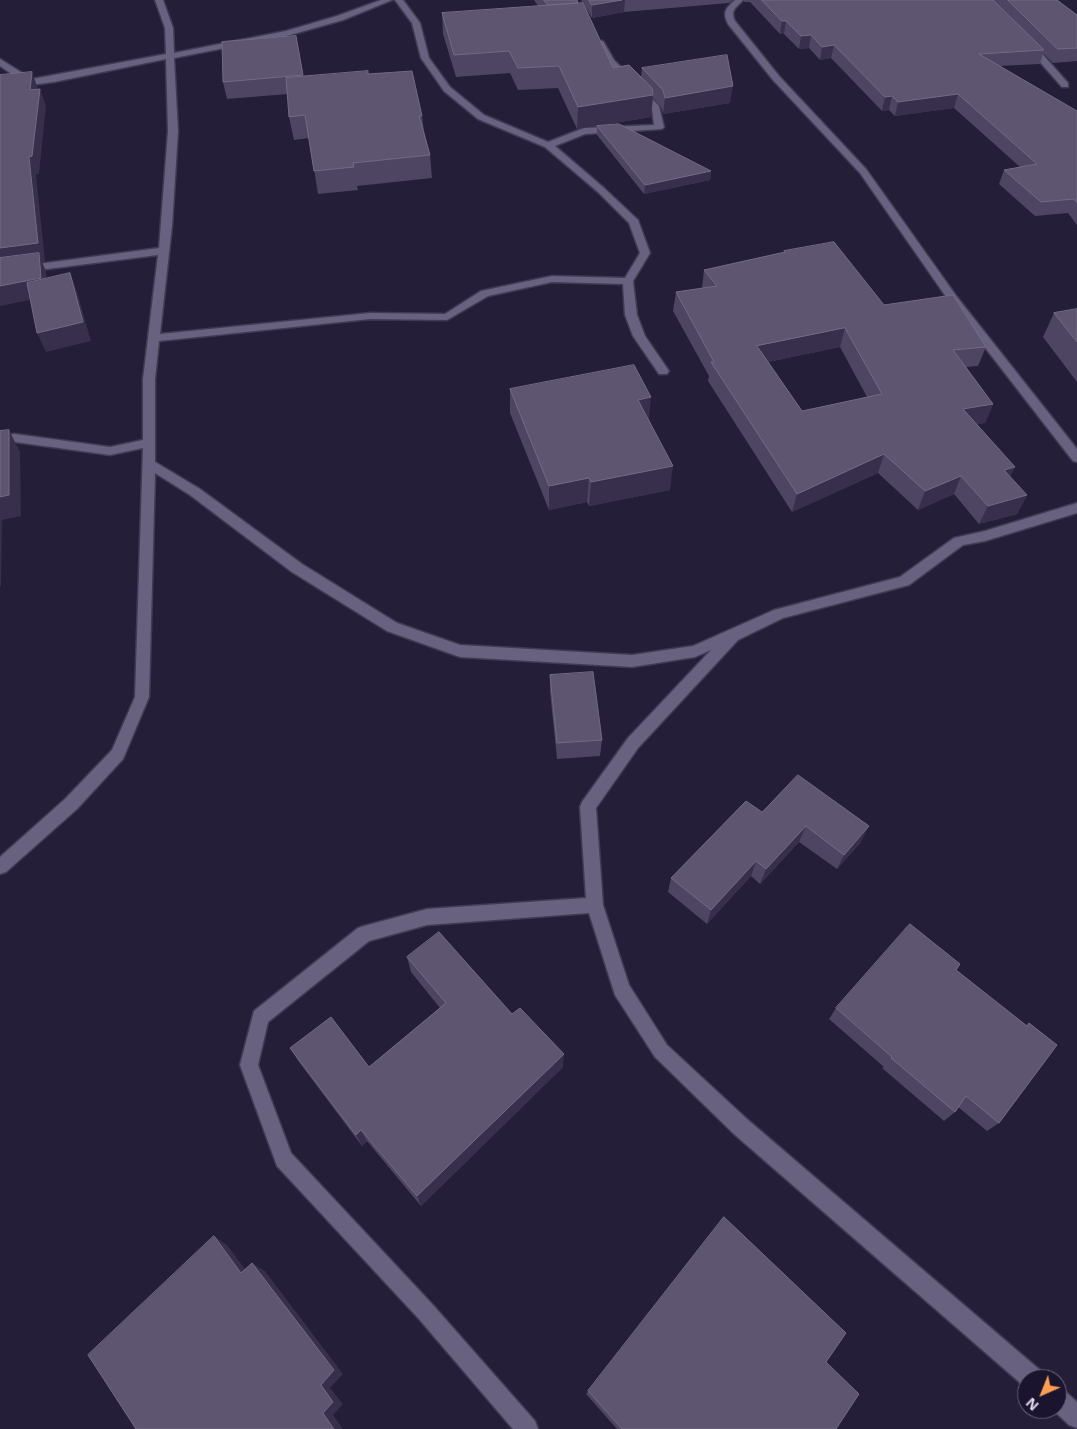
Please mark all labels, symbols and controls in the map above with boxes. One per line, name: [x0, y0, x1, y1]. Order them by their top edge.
north arrow: [1017, 1369, 1067, 1419]
text: N: [1021, 1394, 1043, 1415]

